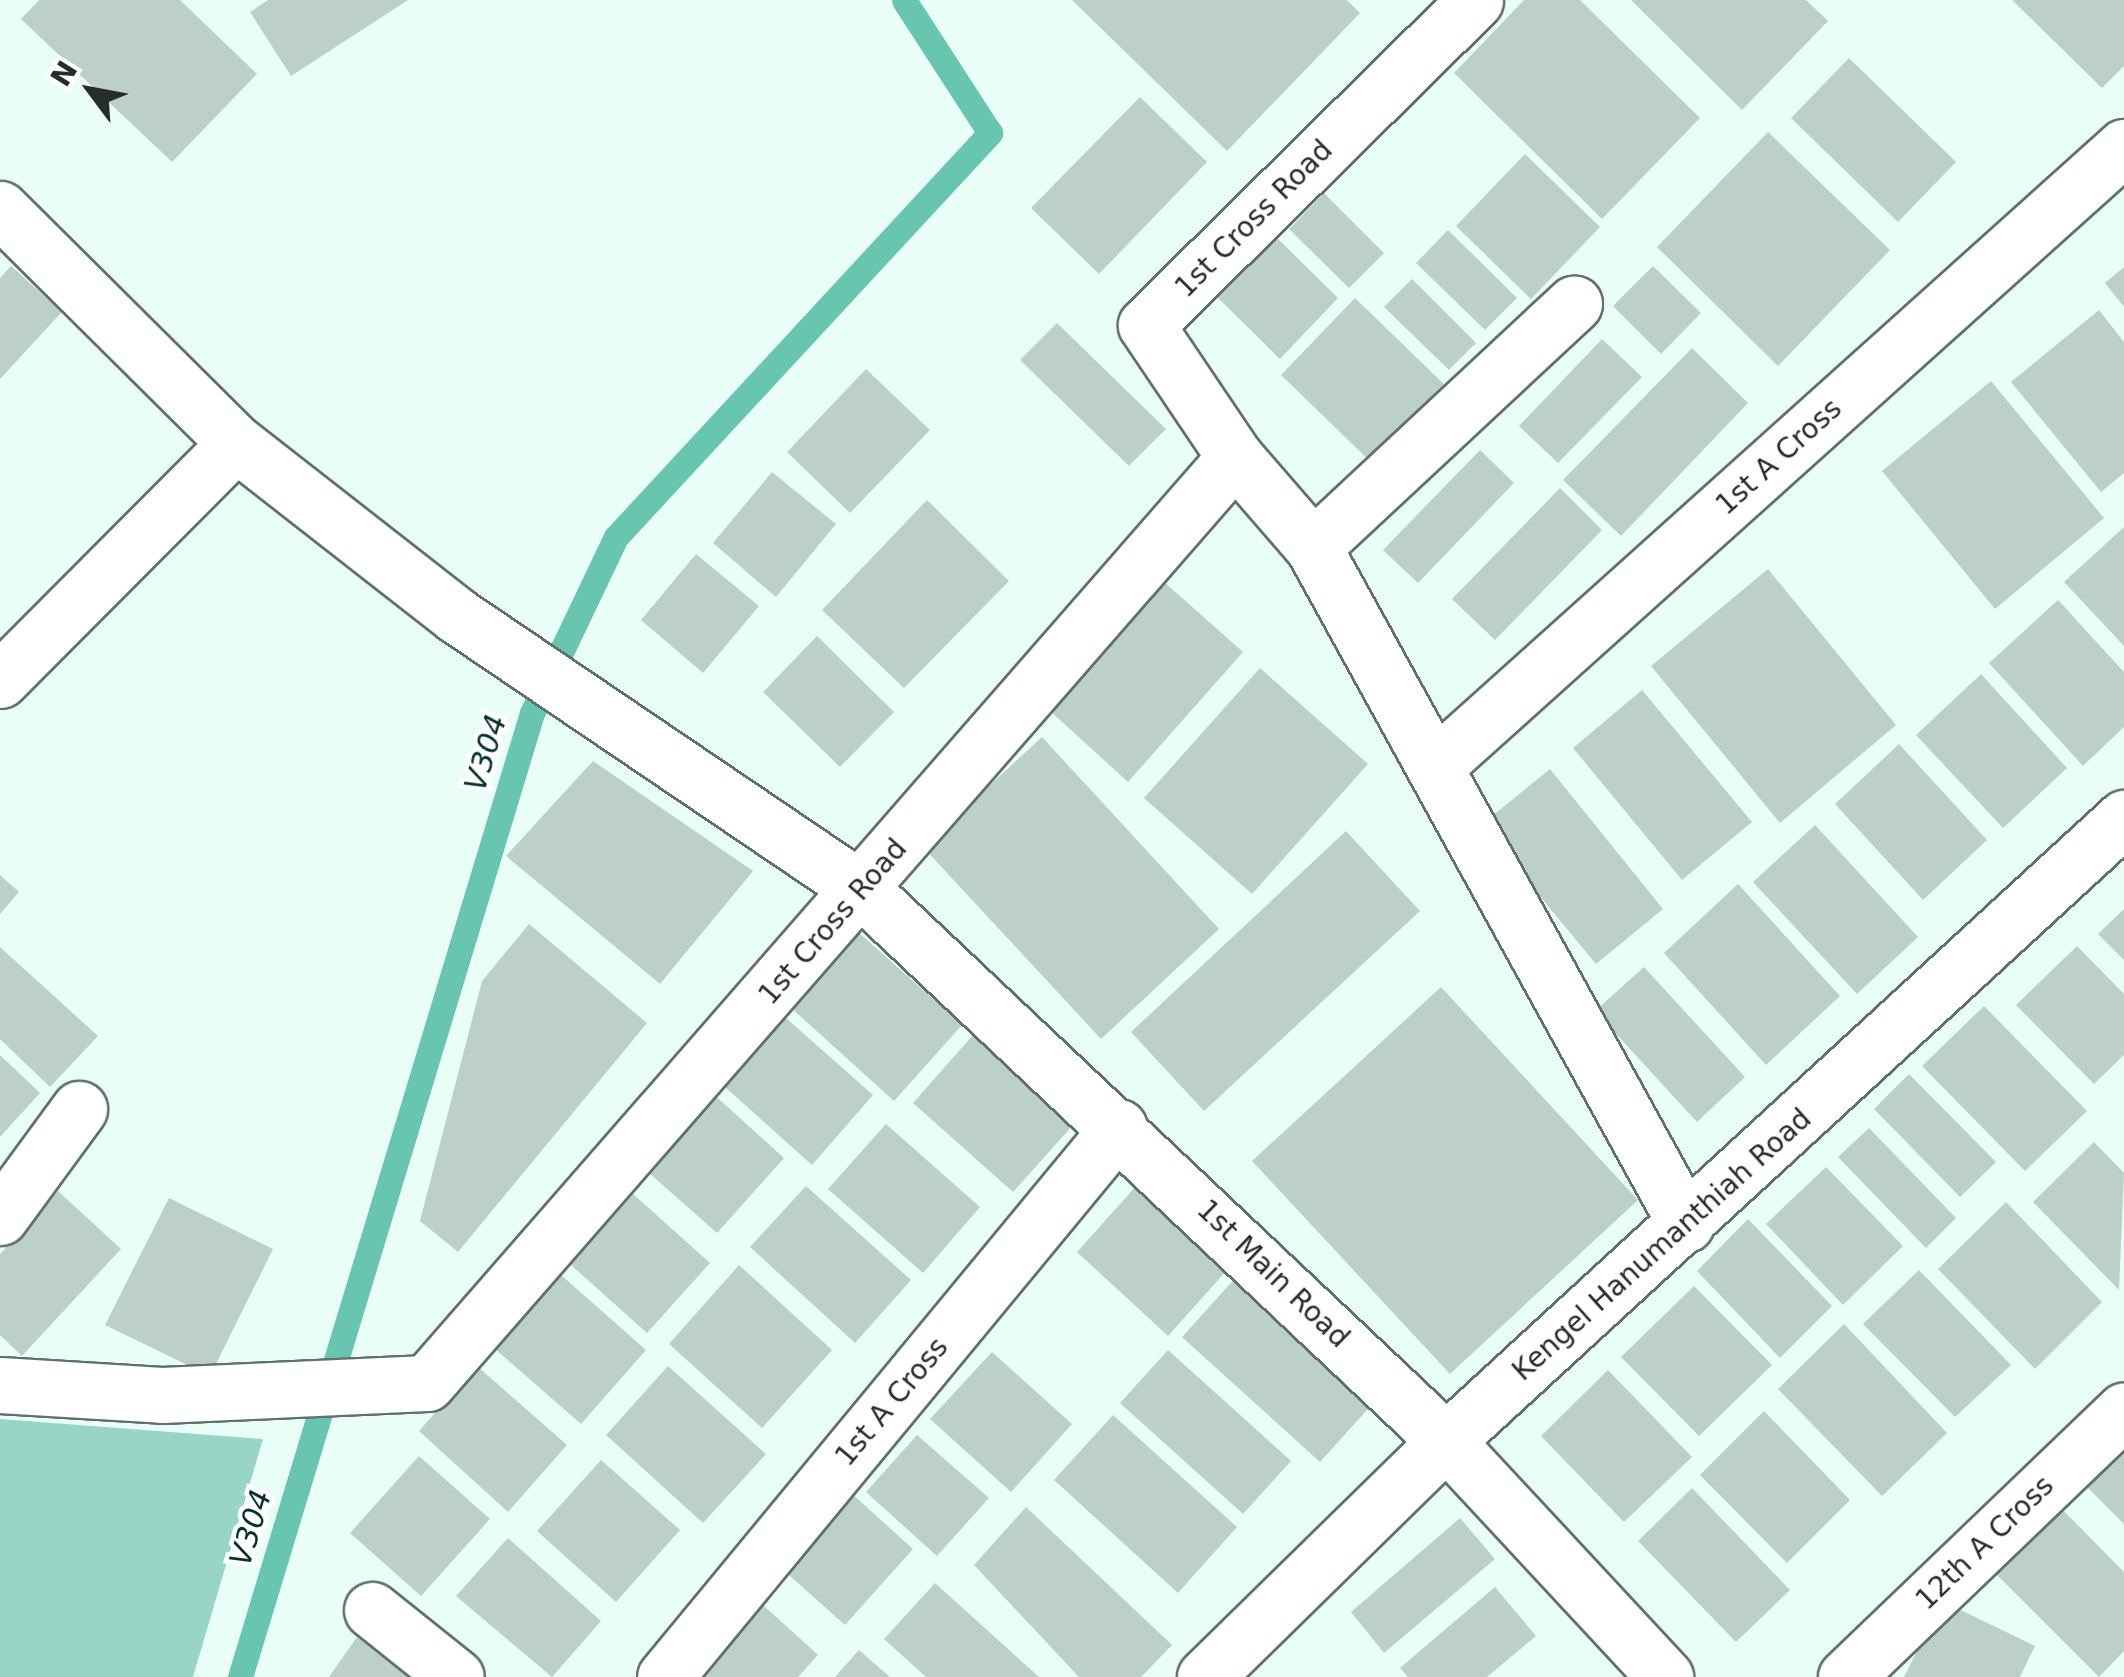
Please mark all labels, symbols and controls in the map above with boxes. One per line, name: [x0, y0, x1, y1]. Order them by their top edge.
north arrow: [40, 40, 140, 140]
text: N: [44, 55, 84, 93]
street label: 1st Cross Road: [1169, 134, 1339, 304]
street label: 1st A Cross: [1709, 392, 1849, 522]
water label: V304: [457, 711, 515, 795]
street label: 1st Cross Road: [752, 832, 914, 1012]
street label: Kengel Hanumanthiah Road: [1506, 1102, 1818, 1388]
street label: 1st Main Road: [1190, 1193, 1356, 1355]
street label: 1st A Cross: [829, 1331, 955, 1473]
street label: 12th A Cross: [1909, 1469, 2061, 1617]
water label: V304: [222, 1486, 280, 1570]

